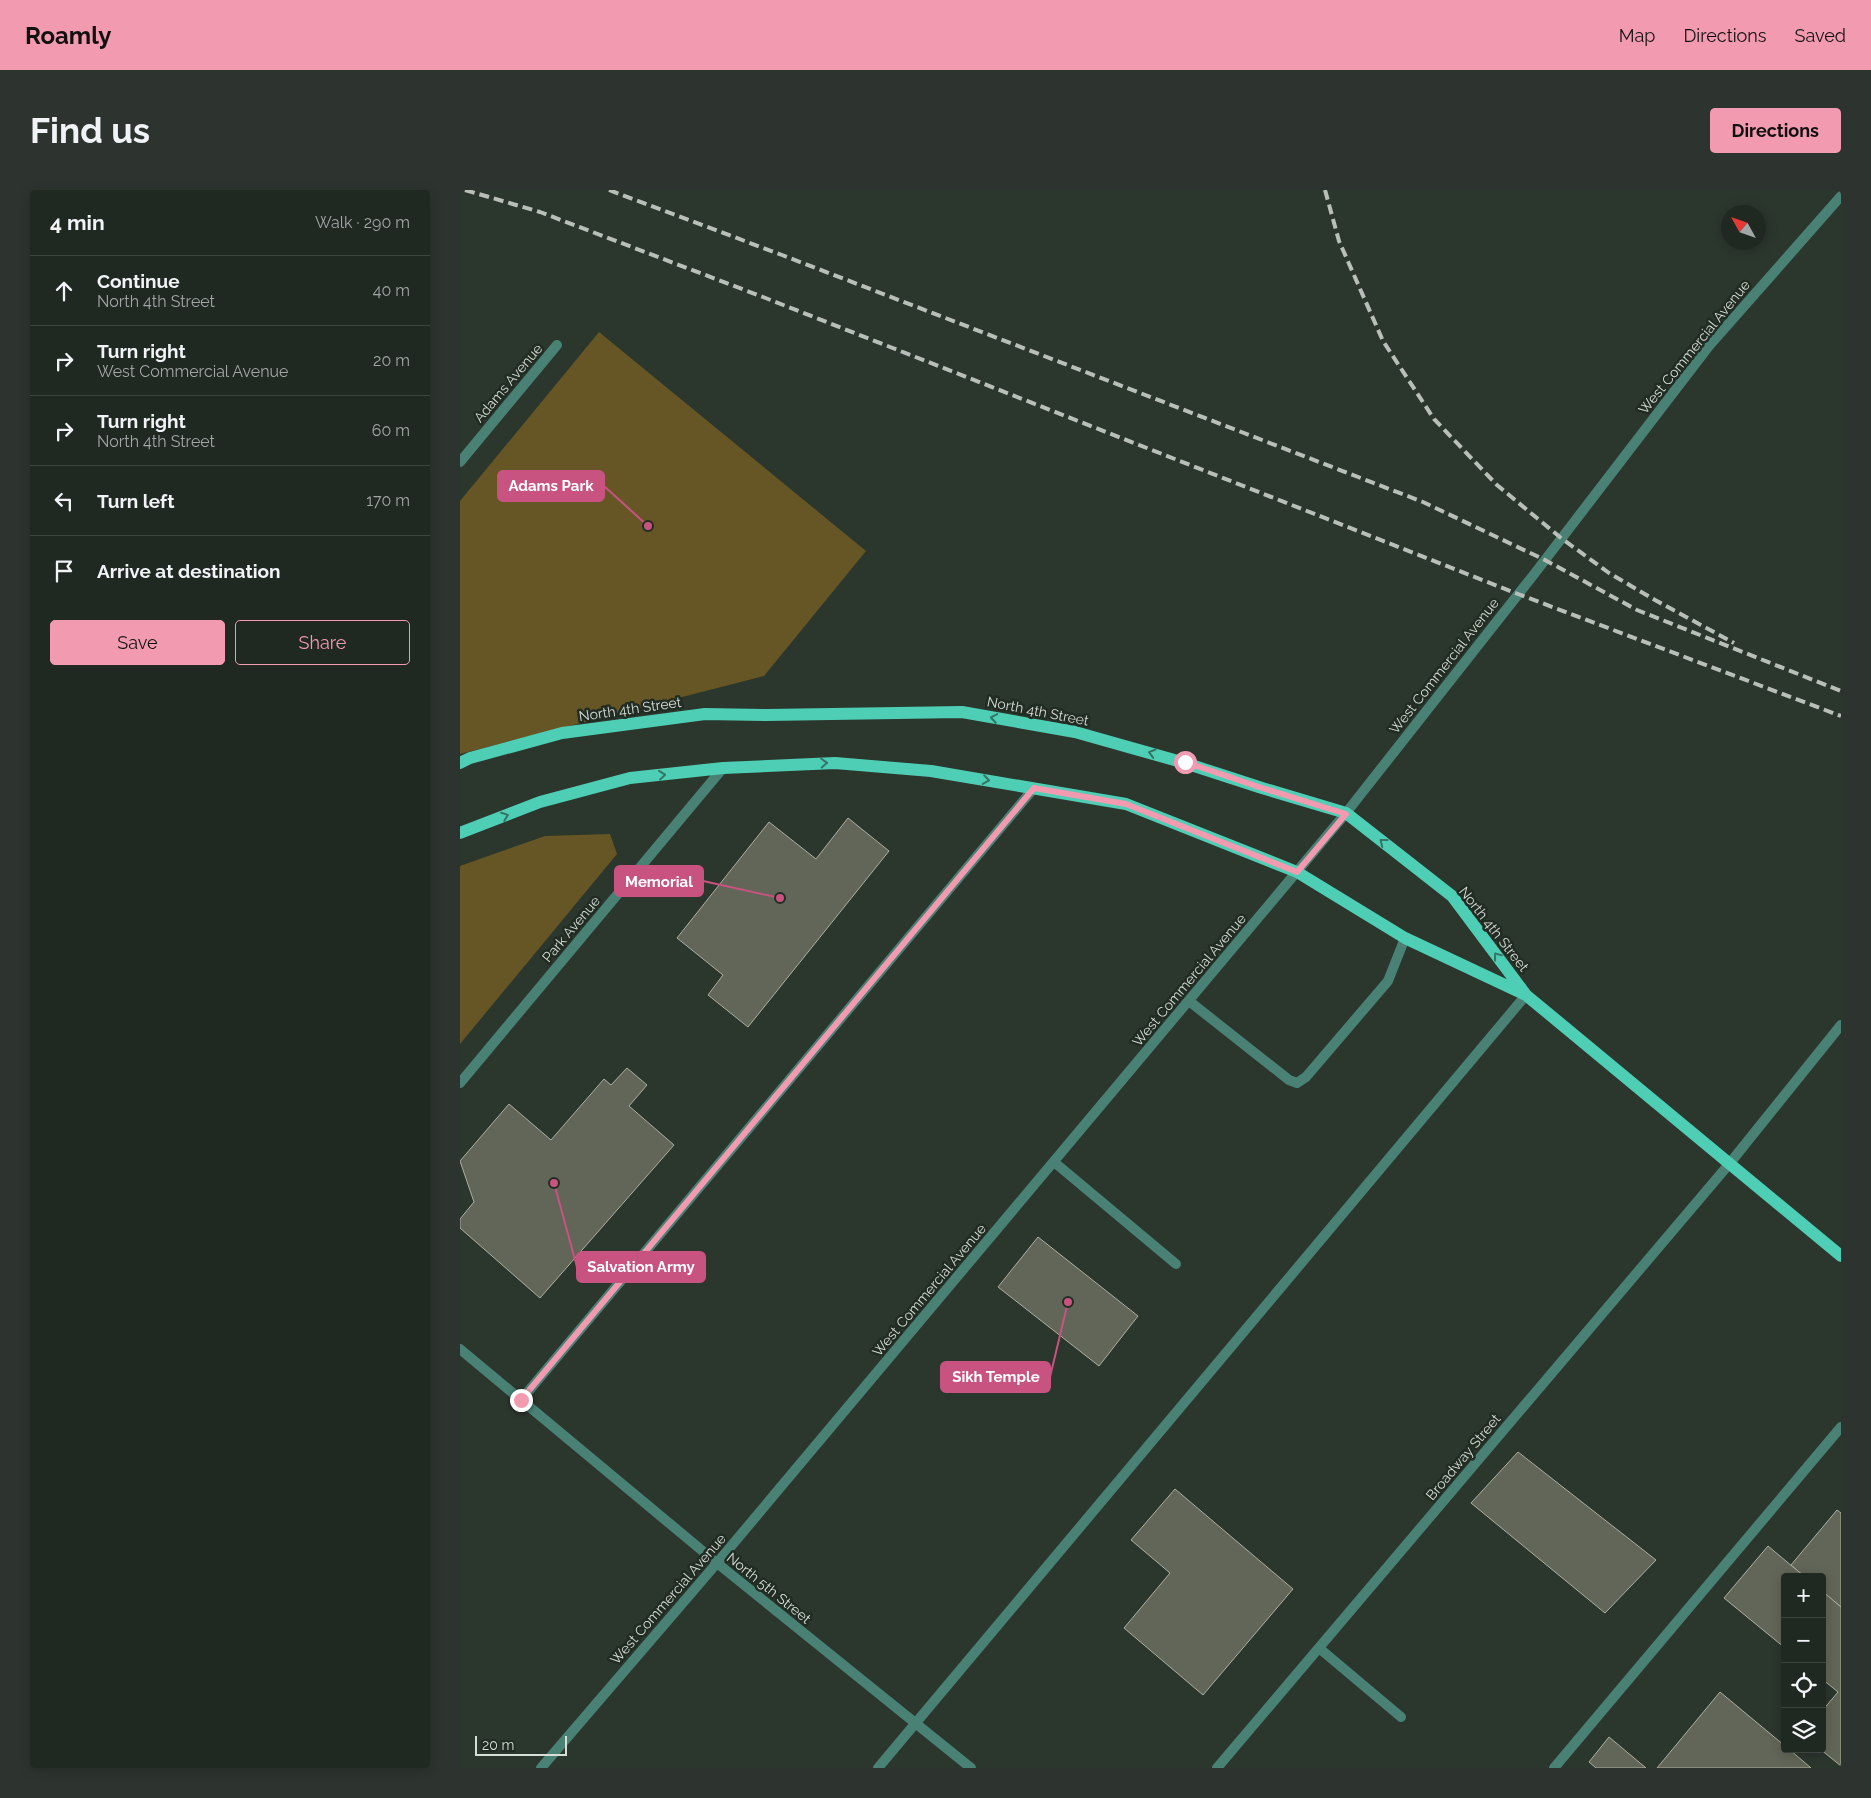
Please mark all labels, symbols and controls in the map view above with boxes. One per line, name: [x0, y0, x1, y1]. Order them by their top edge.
text: Roamly: [25, 21, 111, 50]
text: Map: [1619, 25, 1655, 46]
text: Directions: [1683, 25, 1767, 46]
text: Saved: [1795, 25, 1846, 46]
button: Directions: [1710, 108, 1841, 153]
text: Find us: [30, 110, 150, 151]
north arrow: [1721, 205, 1766, 250]
text: 4 min: [50, 210, 105, 235]
text: Walk · 290 m: [315, 213, 410, 232]
text: Continue: [97, 270, 180, 292]
icon: ahead: [50, 277, 78, 305]
street label: West Commercial Avenue: [1635, 277, 1753, 417]
text: 40 m: [373, 281, 410, 300]
text: North 4th Street: [97, 292, 215, 311]
text: Turn right: [97, 340, 186, 362]
street label: Adams Avenue: [471, 341, 545, 425]
icon: right: [50, 347, 78, 375]
text: 20 m: [373, 351, 410, 370]
text: West Commercial Avenue: [97, 362, 288, 381]
text: Turn right: [97, 410, 186, 432]
icon: right: [50, 417, 78, 445]
text: 60 m: [372, 421, 410, 440]
text: North 4th Street: [97, 432, 215, 451]
callout: Adams Park: [498, 471, 604, 501]
text: Adams Park: [508, 477, 594, 495]
icon: left: [50, 487, 78, 515]
text: Turn left: [97, 490, 174, 512]
text: 170 m: [366, 491, 410, 510]
icon: arrive: [50, 557, 78, 585]
text: Arrive at destination: [97, 560, 281, 582]
street label: West Commercial Avenue: [1386, 595, 1502, 737]
button: Save: [50, 620, 225, 665]
button: Share: [235, 620, 410, 665]
street label: North 4th Street: [986, 693, 1090, 729]
street label: North 4th Street: [578, 694, 683, 724]
one-way arrow: [989, 713, 998, 723]
one-way arrow: [1148, 749, 1157, 759]
route start: [1174, 751, 1197, 774]
one-way arrow: [820, 758, 828, 769]
one-way arrow: [658, 769, 666, 780]
one-way arrow: [981, 774, 990, 784]
one-way arrow: [501, 812, 509, 822]
one-way arrow: [1380, 840, 1389, 848]
callout: Memorial: [615, 866, 703, 896]
text: Memorial: [625, 873, 693, 891]
street label: North 4th Street: [1456, 883, 1532, 975]
street label: Park Avenue: [539, 893, 603, 965]
street label: West Commercial Avenue: [1129, 911, 1249, 1049]
one-way arrow: [1494, 952, 1503, 962]
street label: West Commercial Avenue: [869, 1221, 989, 1359]
callout: Salvation Army: [577, 1252, 705, 1282]
text: Salvation Army: [587, 1258, 696, 1276]
callout: Sikh Temple: [941, 1362, 1050, 1392]
text: Sikh Temple: [952, 1368, 1040, 1386]
route end: [510, 1389, 533, 1412]
street label: Broadway Street: [1423, 1411, 1504, 1503]
street label: West Commercial Avenue: [607, 1531, 729, 1667]
street label: North 5th Street: [724, 1549, 814, 1627]
map controls: [1781, 1573, 1826, 1753]
button: +: [1781, 1573, 1826, 1618]
button: −: [1781, 1618, 1826, 1663]
button: locate: [1781, 1663, 1826, 1708]
button: layers: [1781, 1708, 1826, 1753]
scale bar: [475, 1733, 568, 1756]
text: 20 m: [482, 1737, 514, 1753]

